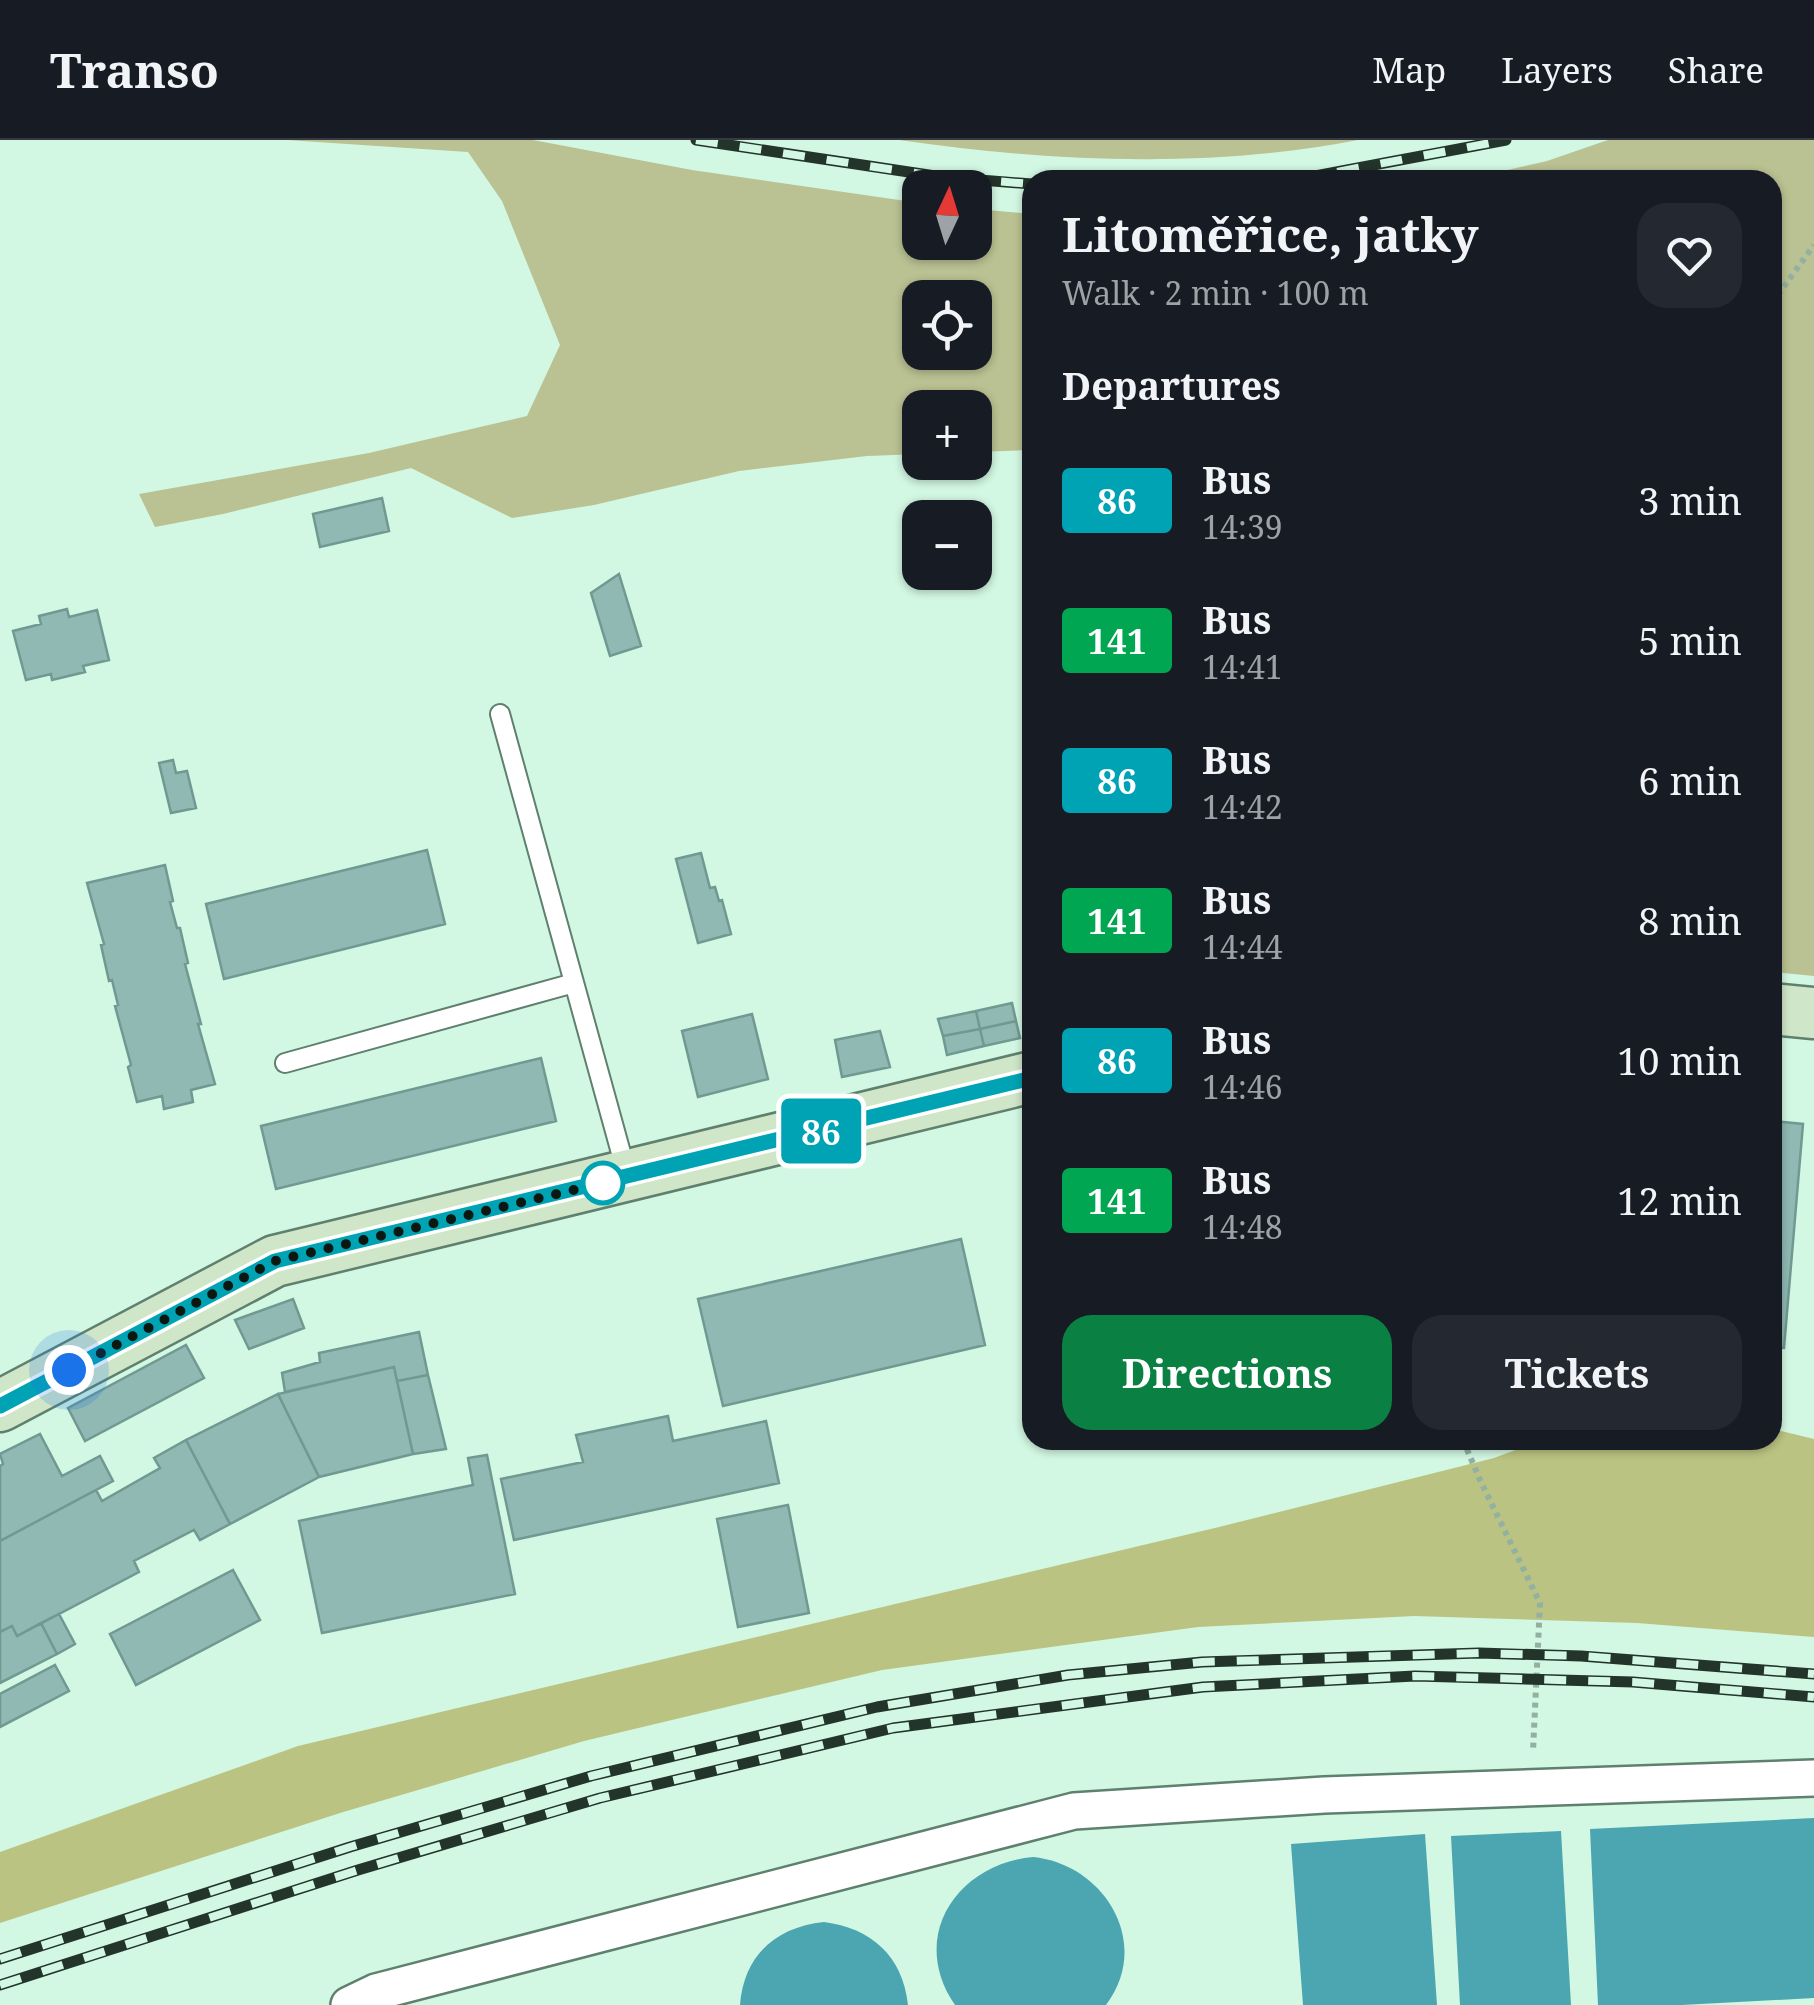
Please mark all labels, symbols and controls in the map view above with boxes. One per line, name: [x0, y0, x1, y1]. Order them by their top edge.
text: Transo: [50, 37, 219, 102]
text: Map: [1372, 46, 1446, 93]
text: Layers: [1501, 46, 1613, 93]
text: Share: [1668, 46, 1764, 93]
north arrow: [902, 170, 992, 260]
map controls: [902, 170, 992, 590]
text: Litoměřice, jatky: [1062, 201, 1479, 266]
button: heart: [1637, 203, 1742, 308]
text: Walk · 2 min · 100 m: [1062, 271, 1369, 314]
button: locate: [902, 280, 992, 370]
text: Departures: [1062, 359, 1281, 411]
button: +: [902, 390, 992, 480]
text: Bus: [1202, 453, 1271, 505]
text: 3 min: [1638, 474, 1742, 526]
text: 86: [1097, 477, 1137, 524]
button: −: [902, 500, 992, 590]
text: 14:39: [1202, 505, 1283, 548]
text: Bus: [1202, 593, 1271, 645]
text: 5 min: [1638, 614, 1742, 666]
text: 141: [1087, 617, 1147, 664]
text: 14:41: [1202, 645, 1283, 688]
text: Bus: [1202, 733, 1271, 785]
text: 6 min: [1638, 754, 1742, 806]
text: 86: [1097, 757, 1137, 804]
text: 14:42: [1202, 785, 1283, 828]
text: Bus: [1202, 873, 1271, 925]
text: 8 min: [1638, 894, 1742, 946]
text: 141: [1087, 897, 1147, 944]
text: 14:44: [1202, 925, 1283, 968]
text: Bus: [1202, 1013, 1271, 1065]
text: 10 min: [1617, 1034, 1742, 1086]
text: 86: [1097, 1037, 1137, 1084]
text: 14:46: [1202, 1065, 1283, 1108]
line badge: 86: [776, 1098, 866, 1164]
text: 86: [801, 1108, 841, 1155]
text: Bus: [1202, 1153, 1271, 1205]
unlabelled marker: [582, 1162, 624, 1204]
text: 12 min: [1617, 1174, 1742, 1226]
text: 141: [1087, 1177, 1147, 1224]
text: 14:48: [1202, 1205, 1283, 1248]
button: Directions: [1062, 1315, 1392, 1430]
button: Tickets: [1412, 1315, 1742, 1430]
your location: [44, 1345, 94, 1395]

